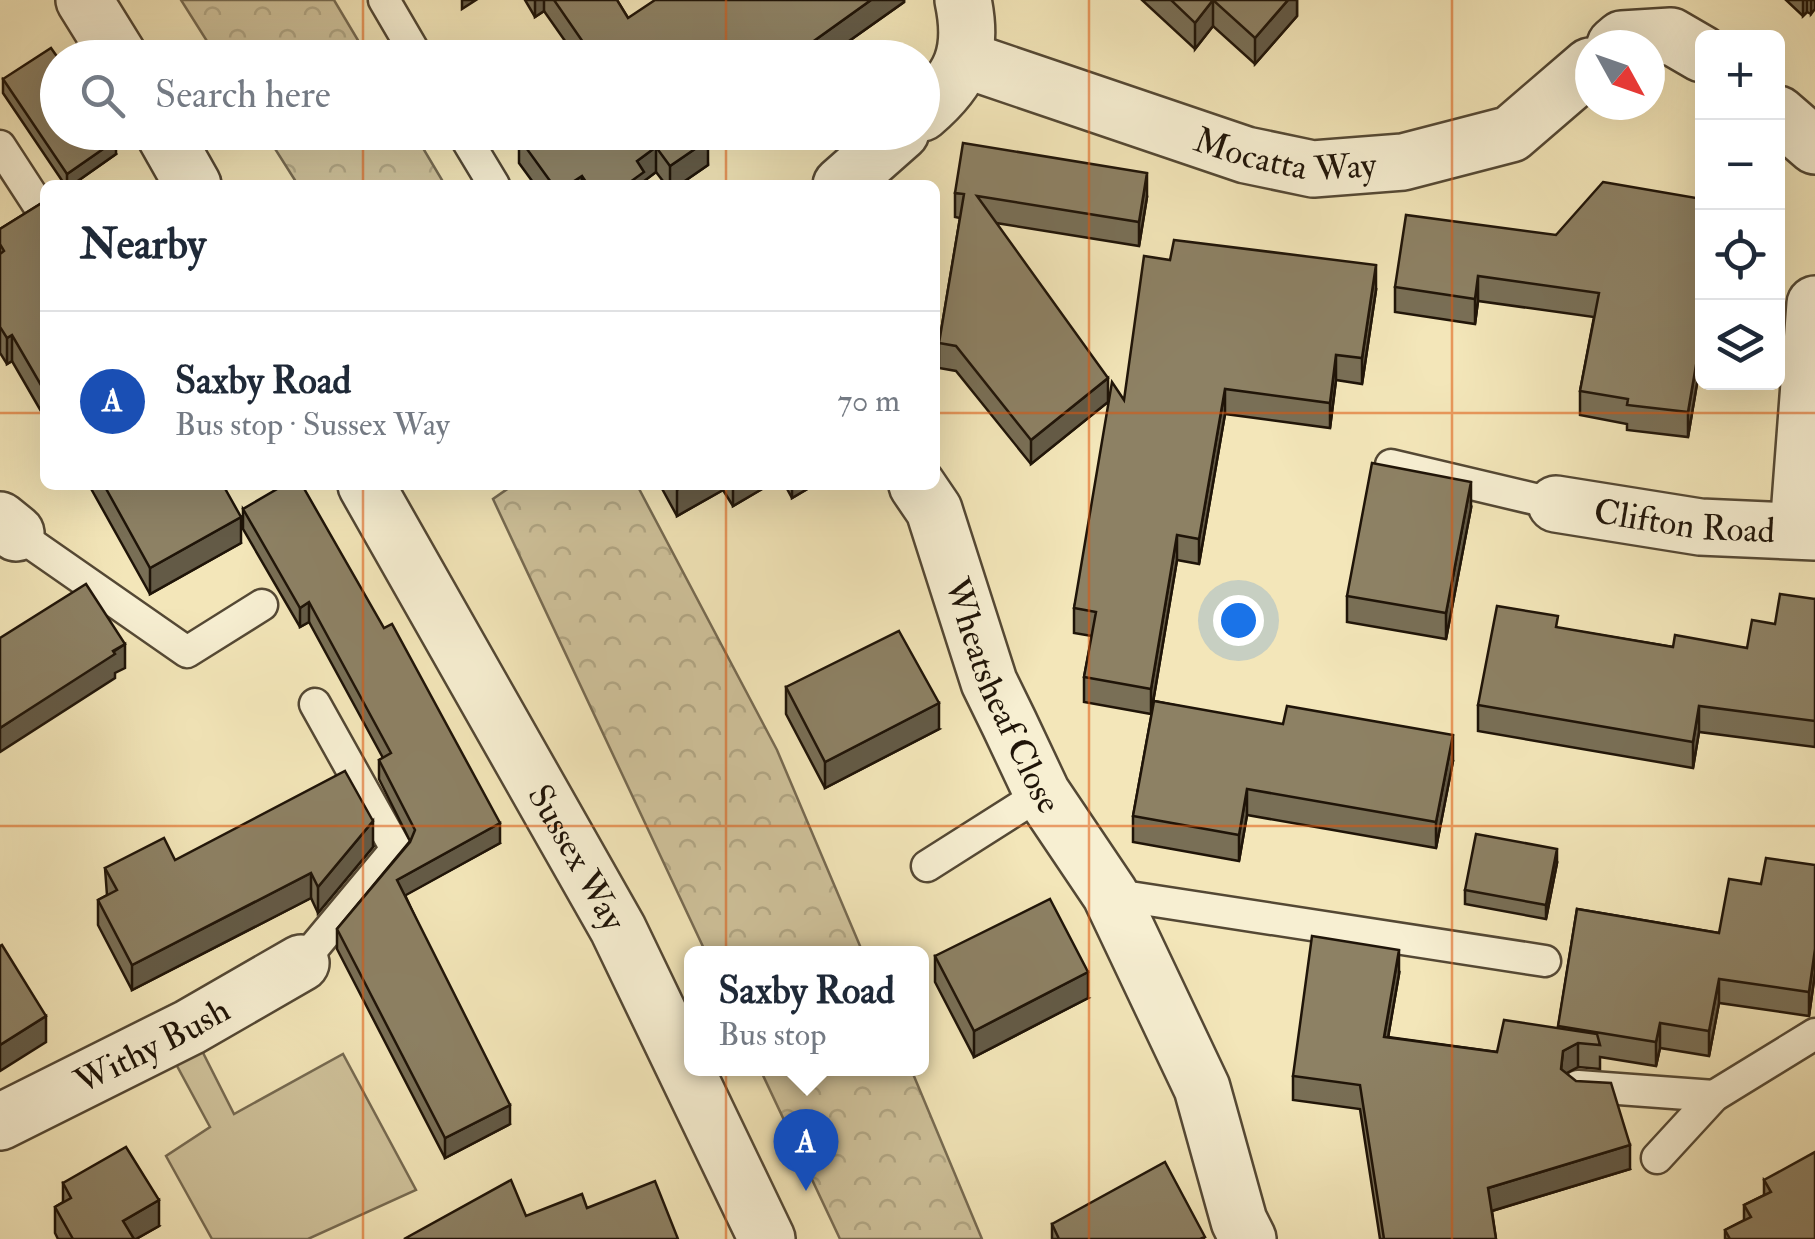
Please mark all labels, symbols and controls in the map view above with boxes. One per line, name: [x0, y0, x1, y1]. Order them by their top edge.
north arrow: [1575, 30, 1665, 120]
map controls: [1695, 30, 1785, 390]
button: +: [1695, 30, 1785, 120]
search box: [40, 40, 940, 150]
icon: search: [75, 68, 130, 123]
text: Search here: [155, 71, 331, 119]
street label: Mocatta Way: [1188, 118, 1379, 192]
button: −: [1695, 120, 1785, 210]
button: locate: [1695, 210, 1785, 300]
text: Nearby: [80, 219, 206, 271]
button: layers: [1695, 300, 1785, 390]
text: Saxby Road: [175, 357, 351, 405]
text: A: [102, 381, 123, 421]
text: 70 m: [837, 381, 900, 421]
text: Bus stop · Sussex Way: [175, 405, 450, 445]
street label: Clifton Road: [1591, 489, 1776, 553]
street label: Wheatsheaf Close: [934, 572, 1070, 822]
your location: [1213, 595, 1264, 646]
street label: Sussex Way: [518, 777, 636, 939]
popup: [684, 946, 929, 1076]
text: Saxby Road: [718, 967, 895, 1015]
street label: Withy Bush: [67, 988, 238, 1105]
text: Bus stop: [718, 1015, 826, 1055]
pin: A: [774, 1108, 838, 1191]

